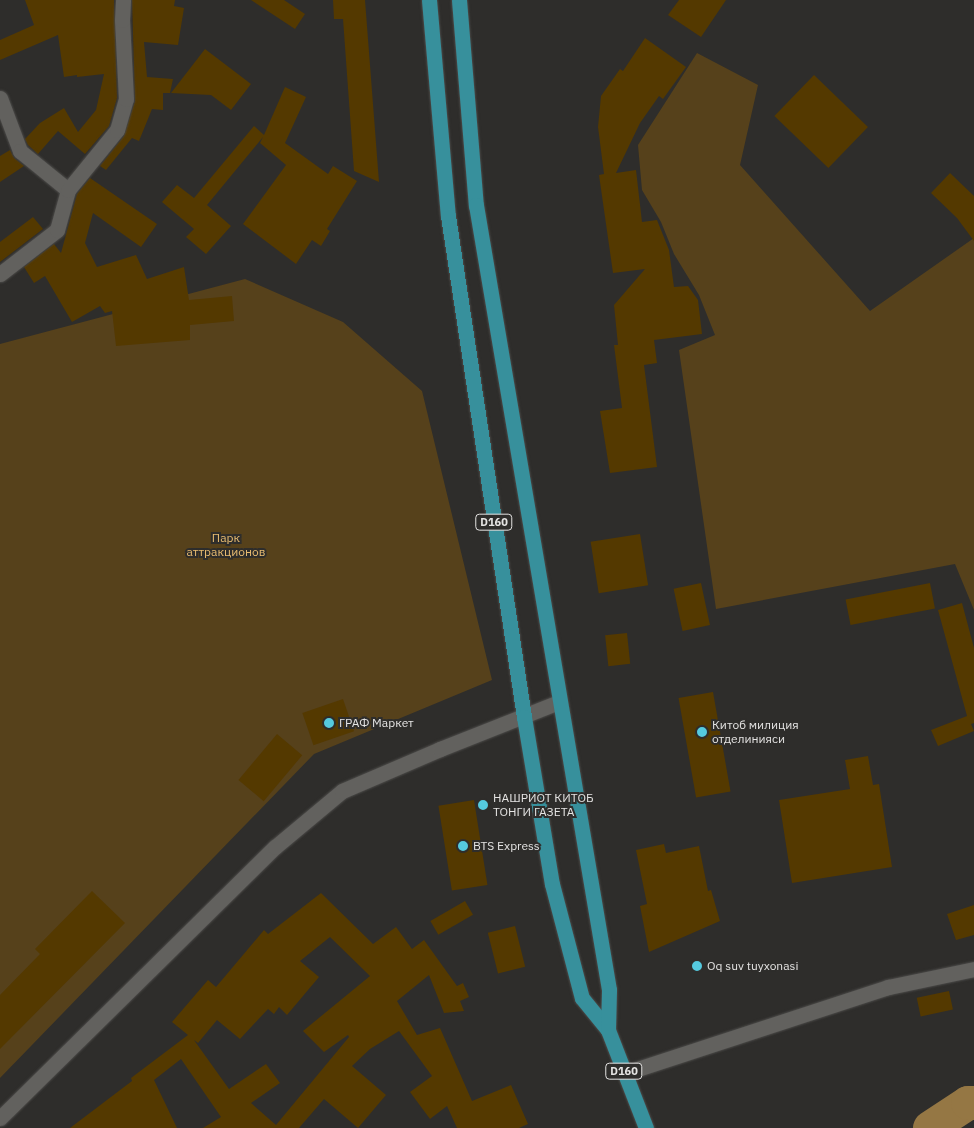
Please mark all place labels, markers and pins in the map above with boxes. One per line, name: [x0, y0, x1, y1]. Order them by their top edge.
place label: ГРАФ Маркет: [339, 716, 414, 730]
marker: ГРАФ Маркет: [323, 717, 335, 729]
place label: Китоб милиция отделинияси: [712, 718, 799, 746]
marker: Китоб милиция отделинияси: [696, 726, 708, 738]
place label: НАШРИОТ КИТОБ ТОНГИ ГАЗЕТА: [493, 791, 594, 819]
marker: НАШРИОТ КИТОБ ТОНГИ ГАЗЕТА: [477, 799, 489, 811]
place label: BTS Express: [473, 839, 540, 853]
marker: BTS Express: [457, 840, 469, 852]
place label: Oq suv tuyxonasi: [707, 959, 798, 973]
marker: Oq suv tuyxonasi: [691, 960, 703, 972]

